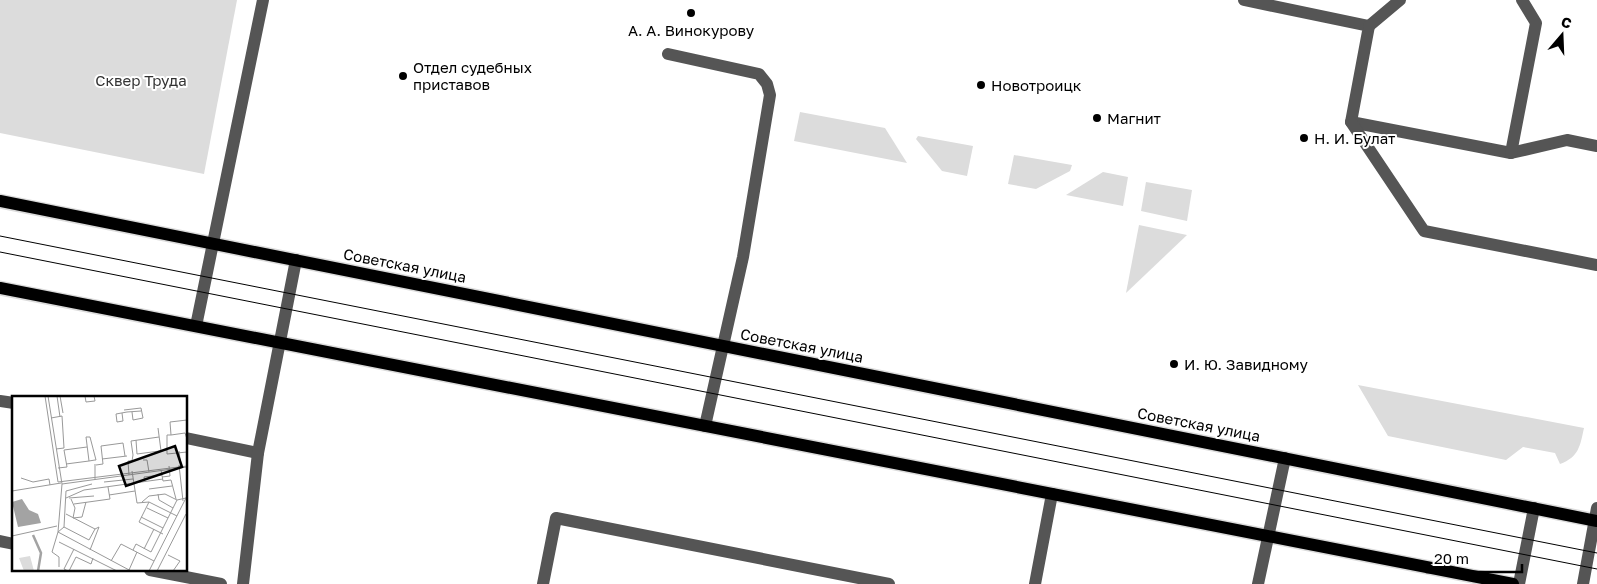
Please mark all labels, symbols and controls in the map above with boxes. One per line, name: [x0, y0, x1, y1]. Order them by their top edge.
marker: А. А. Винокурову: [685, 7, 697, 19]
north arrow: [1537, 10, 1587, 60]
text: С: [1559, 13, 1574, 32]
place label: А. А. Винокурову: [628, 21, 755, 39]
place label: Отдел судебных приставов: [413, 58, 532, 93]
marker: Отдел судебных приставов: [397, 70, 409, 82]
park label: Сквер Труда: [95, 71, 187, 89]
place label: Новотроицк: [991, 76, 1082, 94]
marker: Новотроицк: [975, 79, 987, 91]
place label: Магнит: [1107, 109, 1162, 127]
marker: Магнит: [1091, 112, 1103, 124]
place label: Н. И. Булат: [1314, 129, 1396, 147]
marker: Н. И. Булат: [1298, 132, 1310, 144]
street label: Советская улица: [342, 244, 468, 286]
street label: Советская улица: [739, 324, 865, 366]
place label: И. Ю. Завидному: [1184, 355, 1309, 373]
marker: И. Ю. Завидному: [1168, 358, 1180, 370]
inset map: [12, 396, 188, 572]
street label: Советская улица: [1136, 403, 1262, 445]
scale bar: [1427, 542, 1522, 574]
text: 20 m: [1434, 549, 1469, 567]

